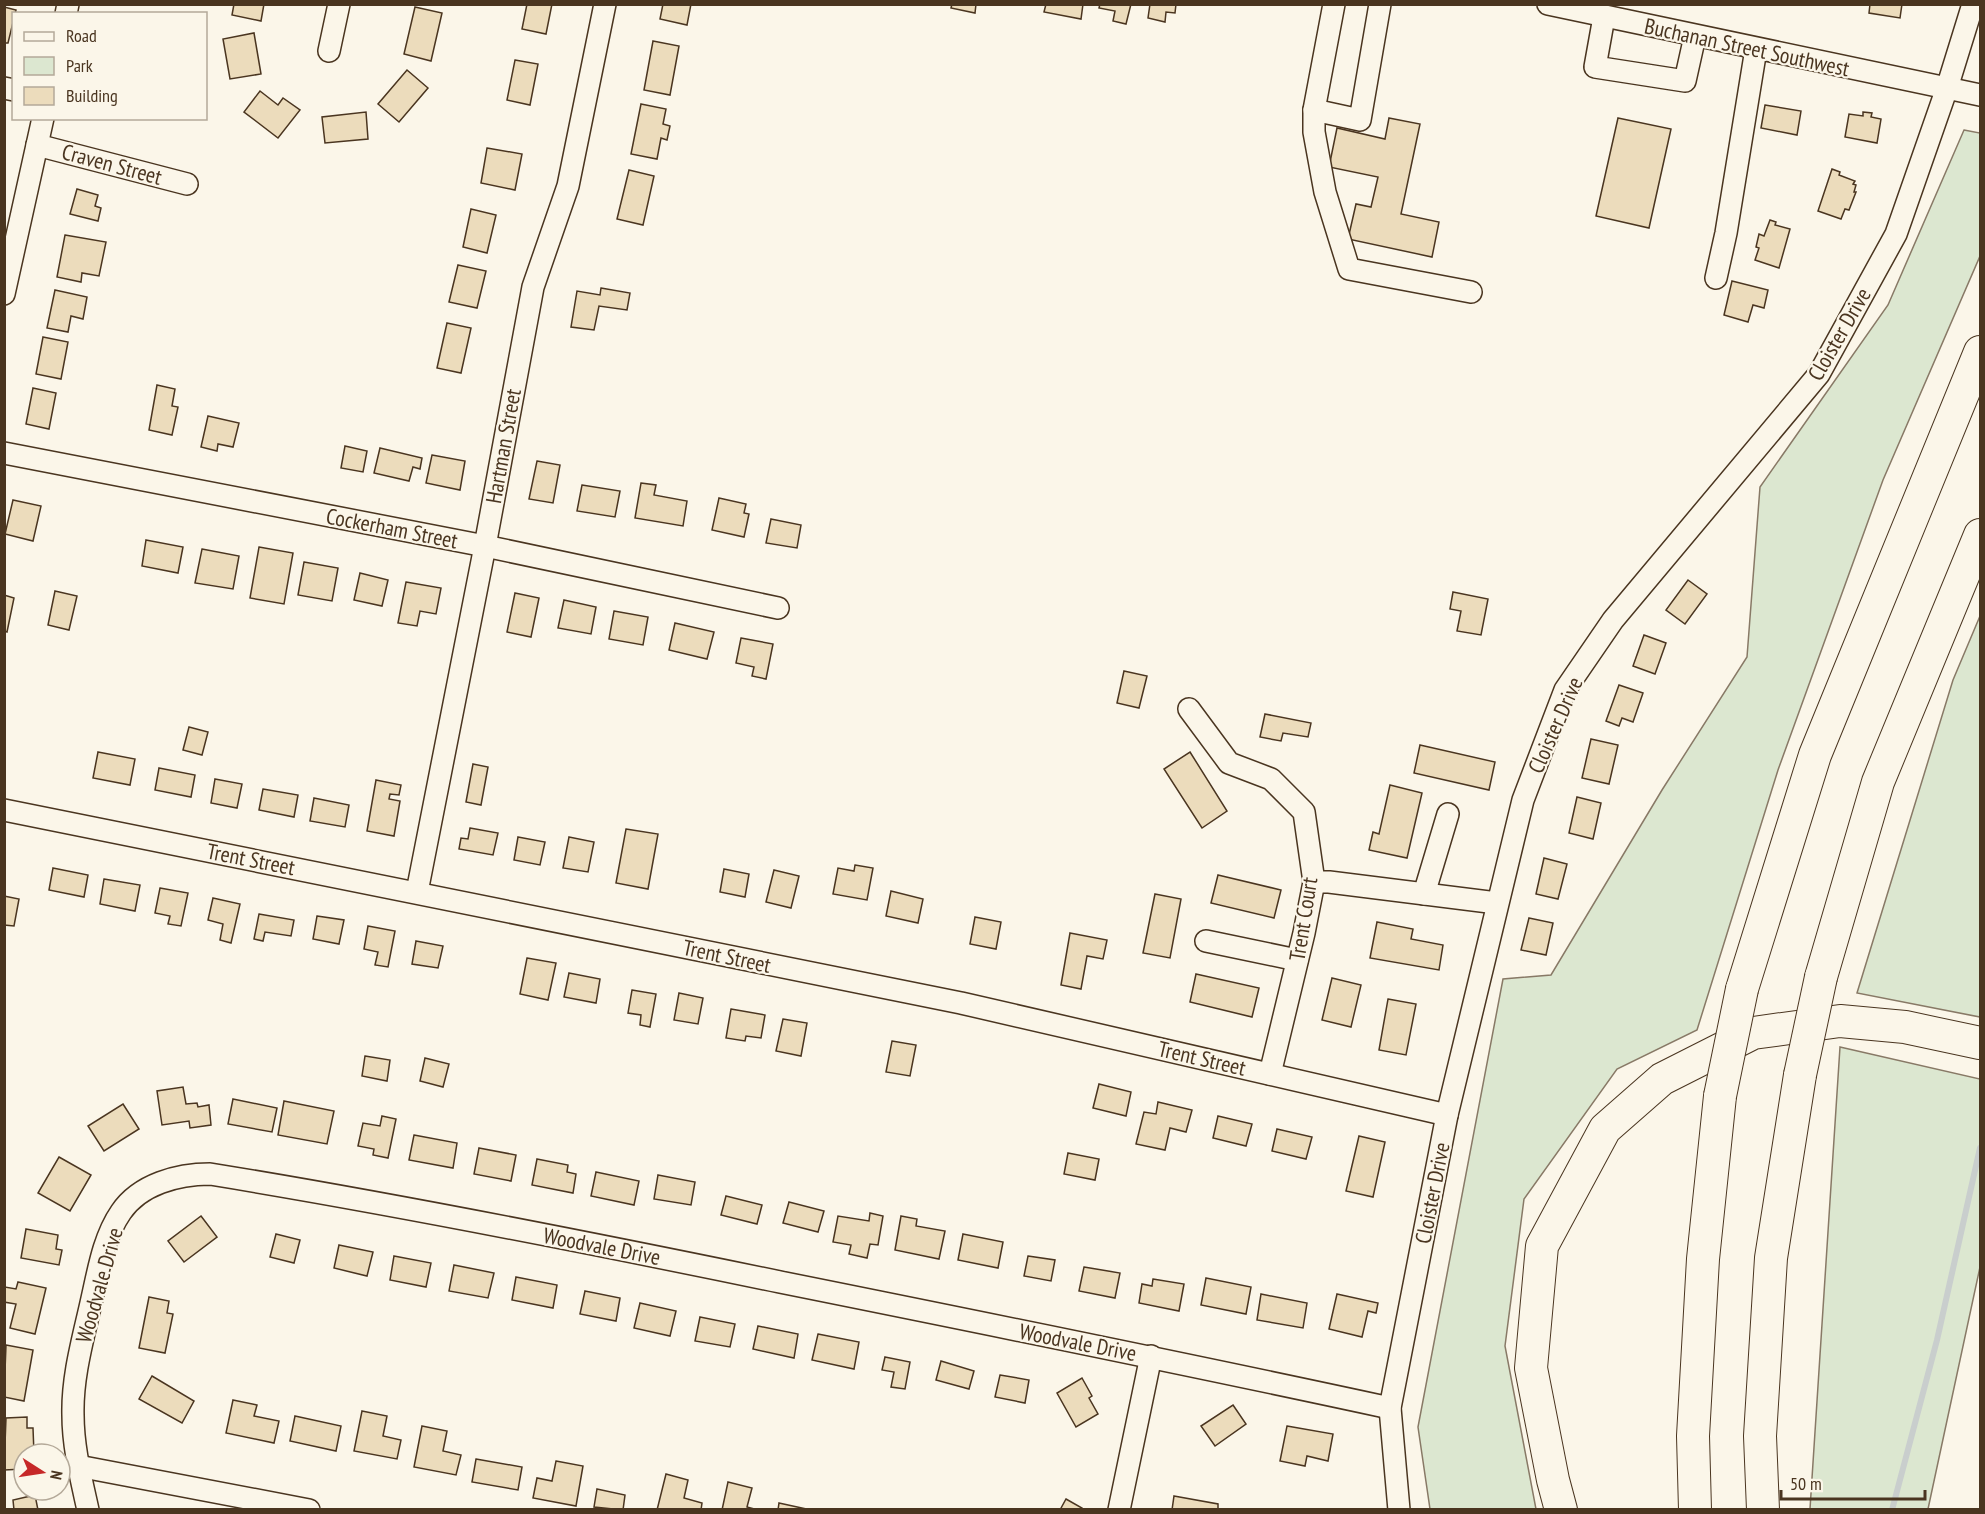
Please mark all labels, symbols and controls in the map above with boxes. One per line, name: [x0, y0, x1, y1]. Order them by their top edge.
legend: [12, 12, 207, 120]
street label: Buchanan Street Southwest: [1642, 12, 1852, 82]
text: Road: [66, 24, 97, 47]
text: Park: [66, 54, 93, 77]
text: Building: [66, 84, 118, 107]
street label: Craven Street: [59, 137, 165, 191]
street label: Cloister Drive: [1801, 283, 1877, 385]
street label: Hartman Street: [479, 386, 527, 506]
street label: Cockerham Street: [324, 502, 460, 554]
street label: Cloister Drive: [1521, 672, 1589, 778]
street label: Trent Street: [205, 837, 297, 881]
street label: Trent Court: [1283, 875, 1323, 963]
street label: Trent Street: [681, 933, 773, 979]
street label: Trent Street: [1155, 1034, 1249, 1082]
street label: Cloister Drive: [1408, 1140, 1456, 1246]
street label: Woodvale Drive: [541, 1221, 663, 1271]
street label: Woodvale Drive: [69, 1224, 129, 1346]
street label: Woodvale Drive: [1017, 1317, 1139, 1367]
north arrow: [12, 1442, 72, 1502]
scale bar: [1781, 1463, 1925, 1501]
text: N: [46, 1469, 67, 1481]
text: 50 m: [1790, 1472, 1822, 1495]

